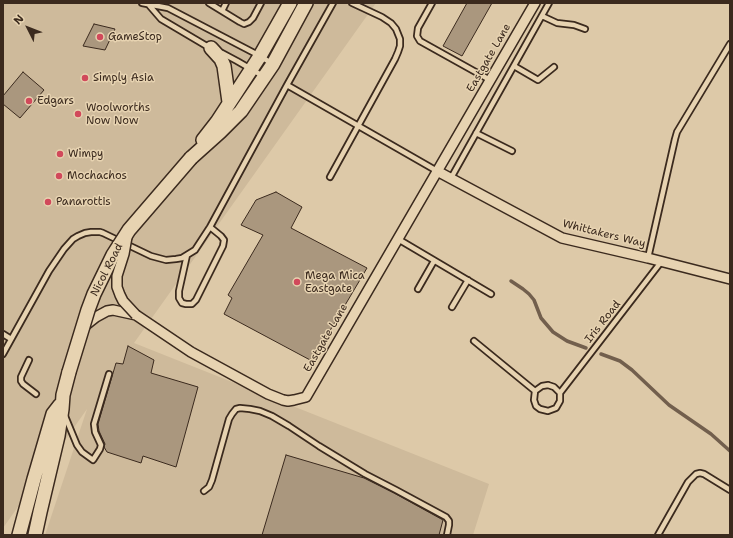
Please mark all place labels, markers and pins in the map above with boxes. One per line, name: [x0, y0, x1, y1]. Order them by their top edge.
place label: GameStop: [108, 30, 162, 44]
marker: GameStop: [95, 32, 105, 42]
place label: Simply Asia: [93, 71, 154, 85]
marker: Simply Asia: [80, 73, 90, 83]
place label: Edgars: [37, 94, 74, 108]
marker: Edgars: [24, 96, 34, 106]
place label: Woolworths Now Now: [86, 101, 150, 127]
marker: Woolworths Now Now: [73, 109, 83, 119]
place label: Wimpy: [68, 147, 103, 161]
marker: Wimpy: [55, 149, 65, 159]
place label: Mochachos: [67, 169, 127, 183]
marker: Mochachos: [54, 171, 64, 181]
place label: Panarottis: [56, 195, 111, 209]
marker: Panarottis: [43, 197, 53, 207]
place label: Mega Mica Eastgate: [305, 269, 365, 295]
marker: Mega Mica Eastgate: [292, 277, 302, 287]

